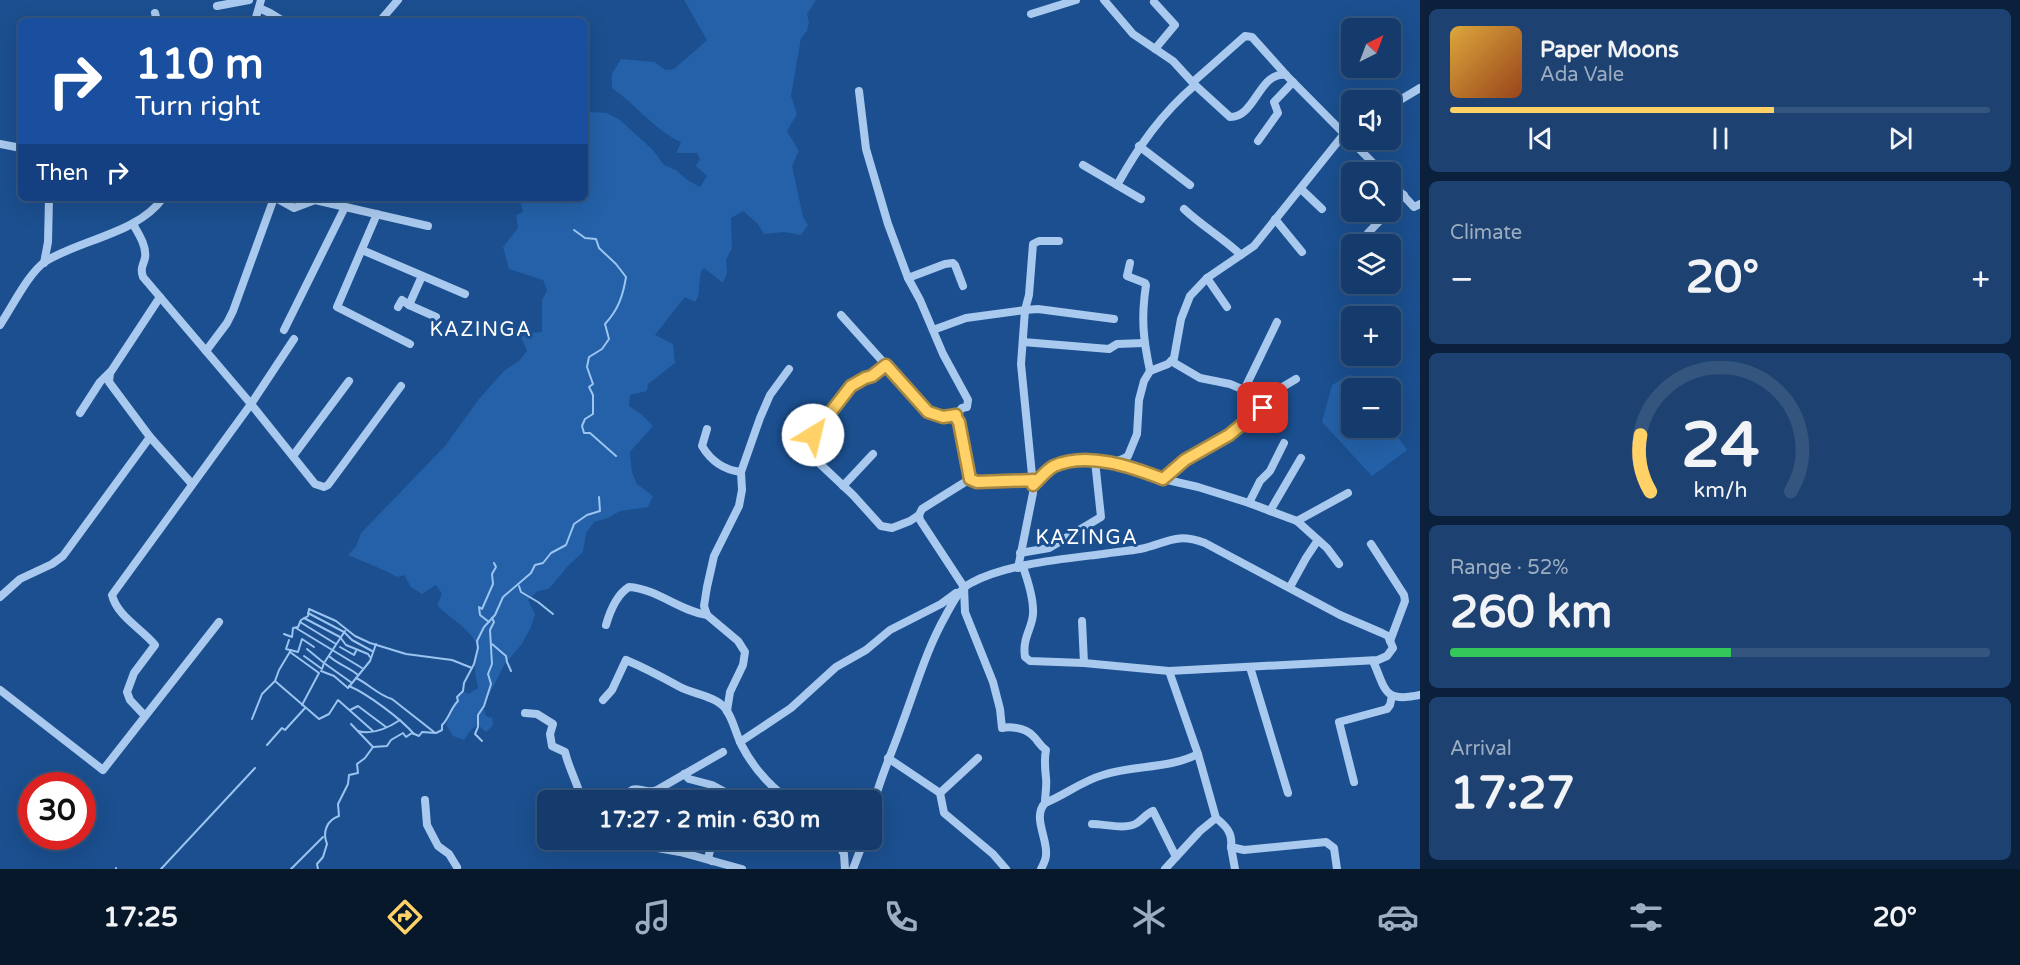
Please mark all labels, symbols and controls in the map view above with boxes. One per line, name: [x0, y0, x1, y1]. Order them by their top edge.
north arrow: [1341, 18, 1401, 78]
map controls: [1341, 18, 1401, 438]
text: Paper Moons: [1540, 37, 1679, 63]
text: 110 m: [135, 39, 264, 90]
icon: right: [36, 42, 114, 120]
text: Ada Vale: [1540, 63, 1624, 87]
text: Turn right: [135, 90, 261, 123]
button: sound: [1341, 90, 1401, 150]
icon: previous: [1524, 122, 1557, 155]
icon: pause: [1704, 122, 1737, 155]
icon: next: [1884, 122, 1917, 155]
icon: right: [101, 156, 134, 189]
text: Then: [36, 160, 89, 186]
button: search: [1341, 162, 1401, 222]
text: Climate: [1450, 221, 1522, 245]
button: layers: [1341, 234, 1401, 294]
text: 20°: [1686, 251, 1759, 305]
text: −: [1450, 260, 1474, 299]
text: +: [1971, 260, 1990, 299]
button: +: [1341, 306, 1401, 366]
district label: KAZINGA: [430, 318, 533, 342]
button: −: [1341, 378, 1401, 438]
pin: [1237, 382, 1288, 433]
icon: arrive: [1246, 391, 1279, 424]
position arrow: [781, 403, 845, 467]
text: 24: [1681, 409, 1759, 484]
text: km/h: [1693, 477, 1747, 503]
district label: KAZINGA: [1036, 526, 1139, 550]
text: Range · 52%: [1450, 556, 1569, 580]
text: 260 km: [1450, 586, 1612, 640]
text: Arrival: [1450, 737, 1512, 761]
text: 17:27: [1450, 767, 1575, 821]
speed limit sign: 30: [18, 772, 96, 850]
text: 17:27 · 2 min · 630 m: [599, 807, 820, 833]
icon: directions: [384, 896, 426, 938]
icon: music: [632, 896, 674, 938]
icon: phone: [880, 896, 922, 938]
icon: climate: [1128, 896, 1170, 938]
icon: car: [1377, 896, 1419, 938]
icon: filters: [1625, 896, 1667, 938]
text: 17:25: [103, 901, 178, 934]
text: 20°: [1873, 901, 1917, 934]

